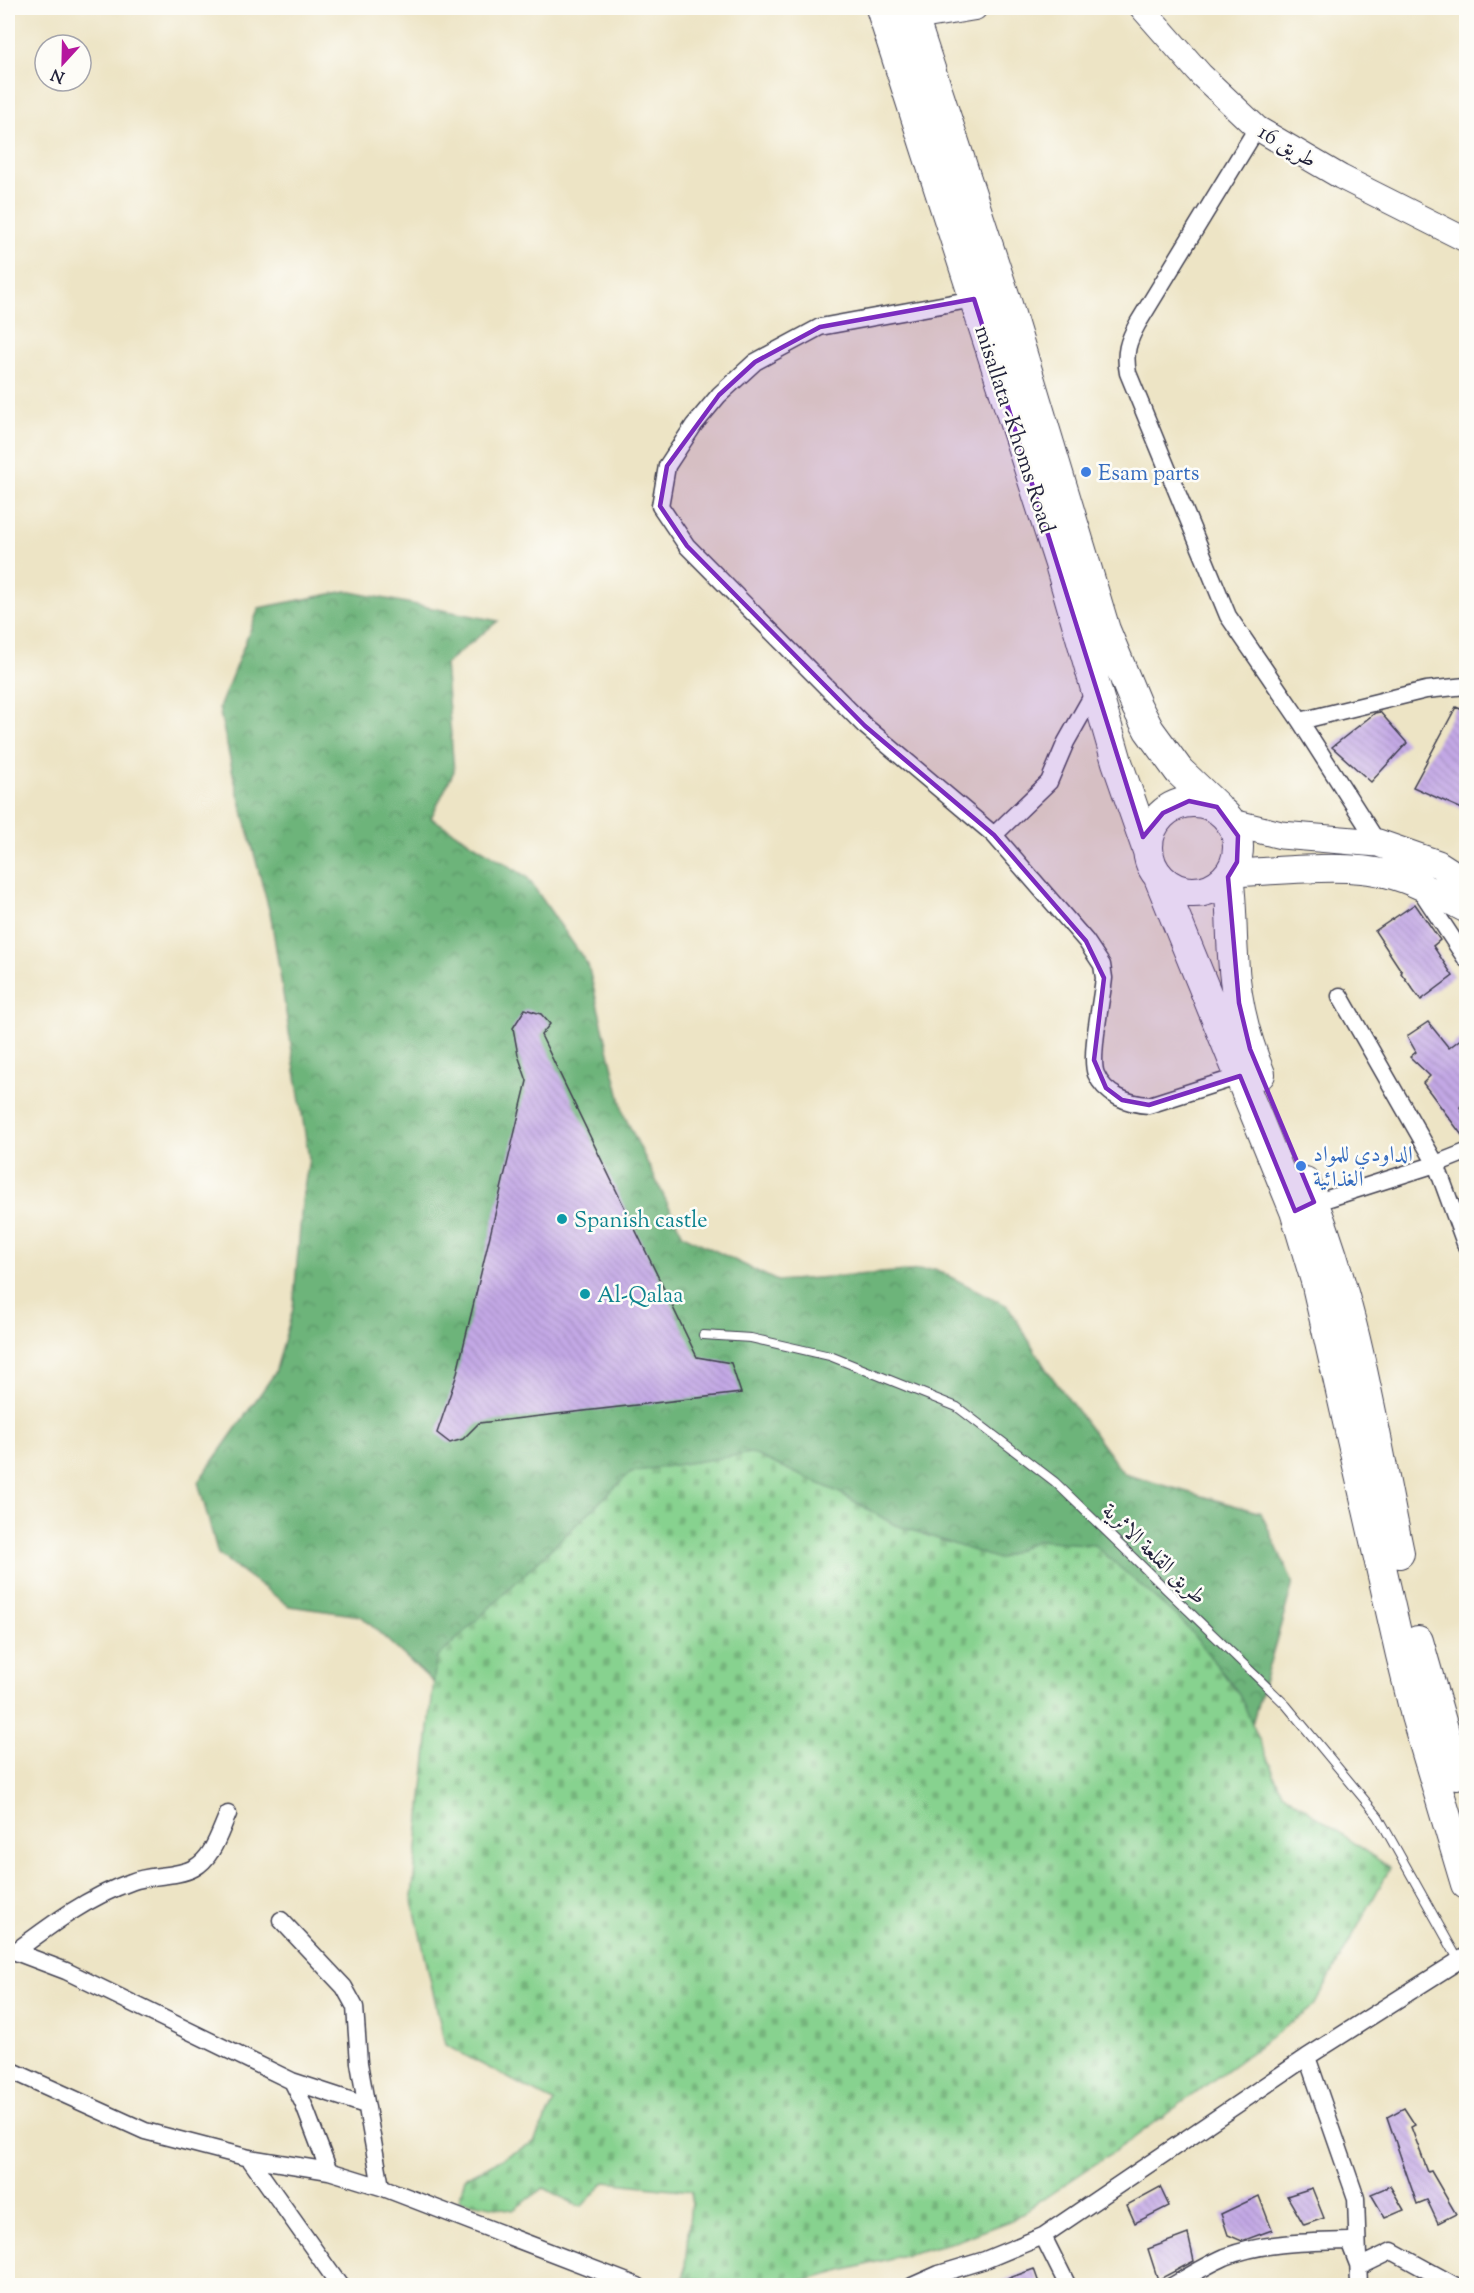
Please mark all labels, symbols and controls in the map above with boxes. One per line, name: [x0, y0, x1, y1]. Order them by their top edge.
north arrow: [33, 33, 93, 93]
text: N: [48, 61, 69, 88]
street label: طريق 16: [1251, 118, 1322, 178]
street label: misallata -Khoms Road: [964, 322, 1062, 538]
place label: Esam parts: [1098, 459, 1199, 491]
marker: Esam parts: [1079, 465, 1093, 479]
place label: الداودي للمواد الغذائية: [1313, 1140, 1413, 1197]
marker: الداودي للمواد الغذائية: [1294, 1159, 1308, 1173]
place label: Spanish castle: [574, 1206, 707, 1238]
marker: Spanish castle: [555, 1212, 569, 1226]
place label: Al-Qalaa: [597, 1281, 683, 1313]
marker: Al-Qalaa: [578, 1287, 592, 1301]
street label: طريق القلعة الاثرية: [1093, 1497, 1212, 1613]

